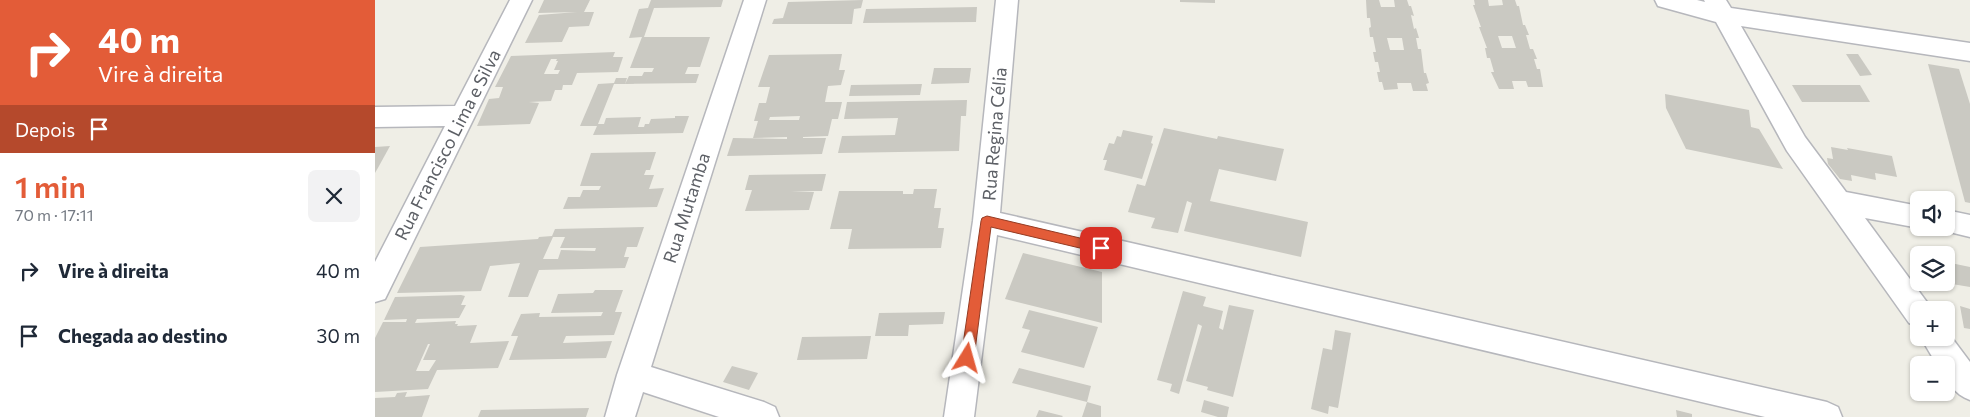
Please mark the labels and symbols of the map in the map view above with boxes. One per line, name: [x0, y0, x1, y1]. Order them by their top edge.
street label: Rua Francisco Lima e Silva: [389, 45, 505, 244]
street label: Rua Regina Célia: [977, 66, 1011, 202]
street label: Rua Mutamba: [658, 150, 714, 266]
pin: [1080, 227, 1122, 269]
position arrow: [940, 331, 992, 383]

